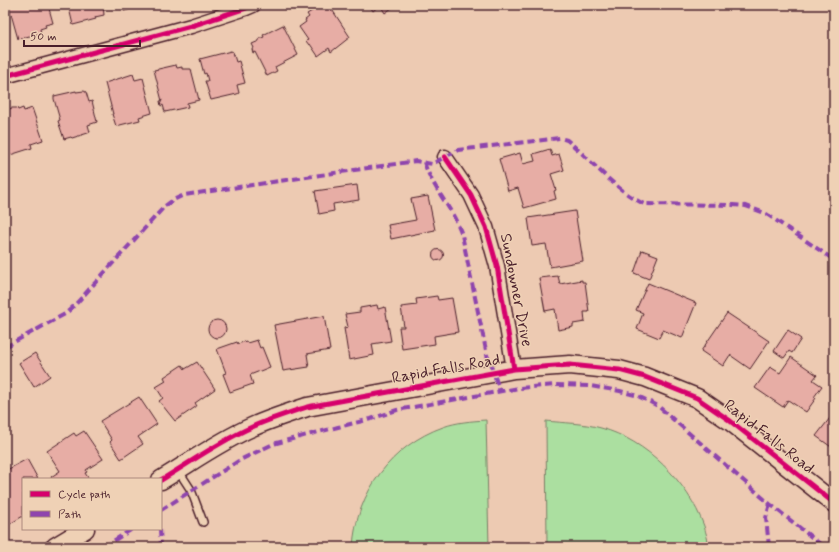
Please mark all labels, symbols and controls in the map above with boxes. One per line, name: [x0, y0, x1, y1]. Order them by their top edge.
scale bar: [24, 22, 140, 48]
text: 50 m: [30, 29, 57, 45]
street label: Sundowner Drive: [495, 232, 537, 348]
street label: Rapid Falls Road: [390, 349, 502, 389]
street label: Rapid Falls Road: [719, 395, 819, 479]
legend: [22, 478, 162, 530]
text: Cycle path: [58, 487, 110, 503]
text: Path: [58, 507, 81, 523]

